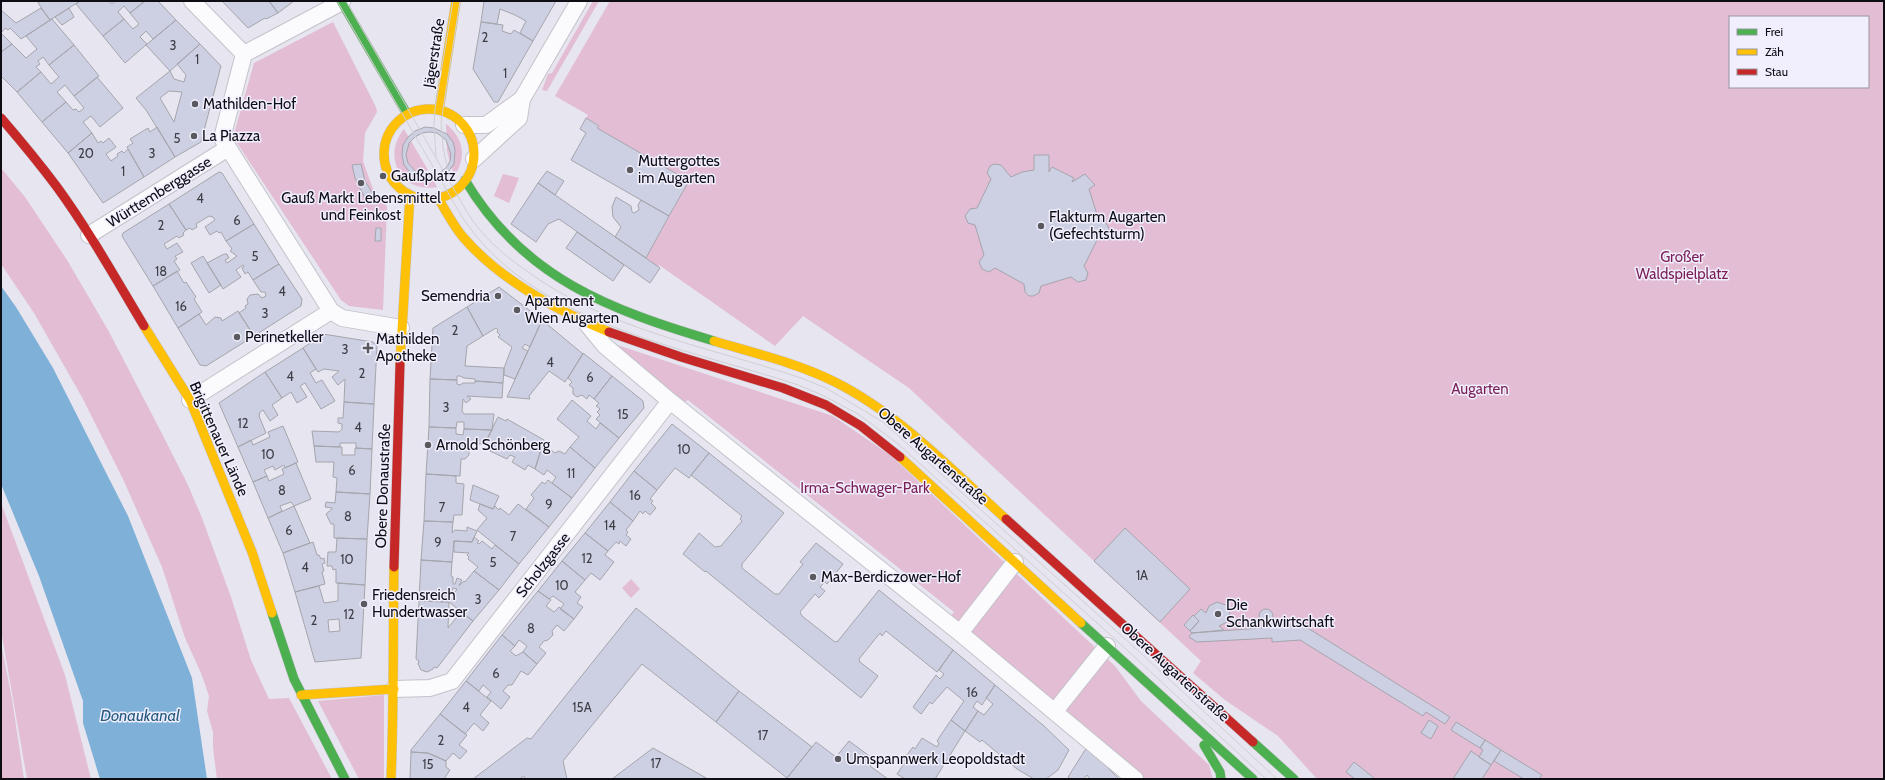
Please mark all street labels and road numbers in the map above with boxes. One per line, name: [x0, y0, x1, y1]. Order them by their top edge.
street label: Jägerstraße: [419, 17, 448, 90]
street label: Württemberggasse: [103, 152, 215, 231]
street label: Brigittenauer Lände: [186, 379, 253, 499]
street label: Obere Augartenstraße: [874, 403, 992, 509]
street label: Obere Donaustraße: [372, 423, 394, 549]
street label: Scholzgasse: [512, 529, 574, 601]
street label: Obere Augartenstraße: [1117, 619, 1233, 726]

